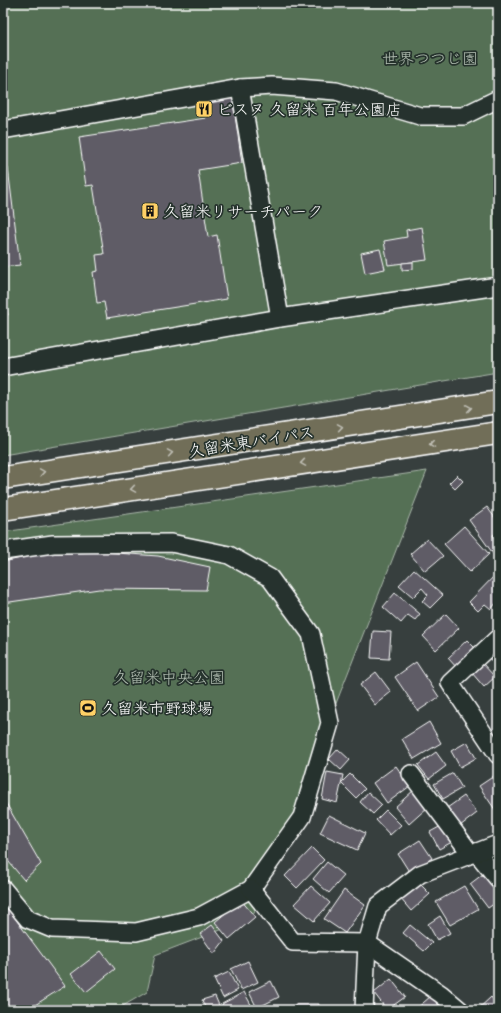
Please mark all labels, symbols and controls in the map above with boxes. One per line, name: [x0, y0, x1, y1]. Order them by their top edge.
park label: 世界つつじ園: [382, 49, 478, 70]
restaurant icon: ビスヌ 久留米 百年公園店: [194, 99, 214, 119]
place label: ビスヌ 久留米 百年公園店: [217, 100, 402, 121]
building icon: 久留米リサーチパーク: [140, 201, 160, 221]
place label: 久留米リサーチパーク: [163, 202, 323, 223]
one-way arrow: [466, 404, 472, 413]
street label: 久留米東バイパス: [187, 422, 316, 463]
one-way arrow: [337, 423, 343, 432]
one-way arrow: [429, 439, 435, 448]
one-way arrow: [167, 449, 173, 458]
one-way arrow: [300, 458, 306, 467]
one-way arrow: [38, 468, 45, 477]
one-way arrow: [130, 484, 136, 493]
park label: 久留米中央公園: [113, 668, 225, 689]
sports icon: 久留米市野球場: [78, 698, 98, 718]
place label: 久留米市野球場: [101, 699, 213, 720]

